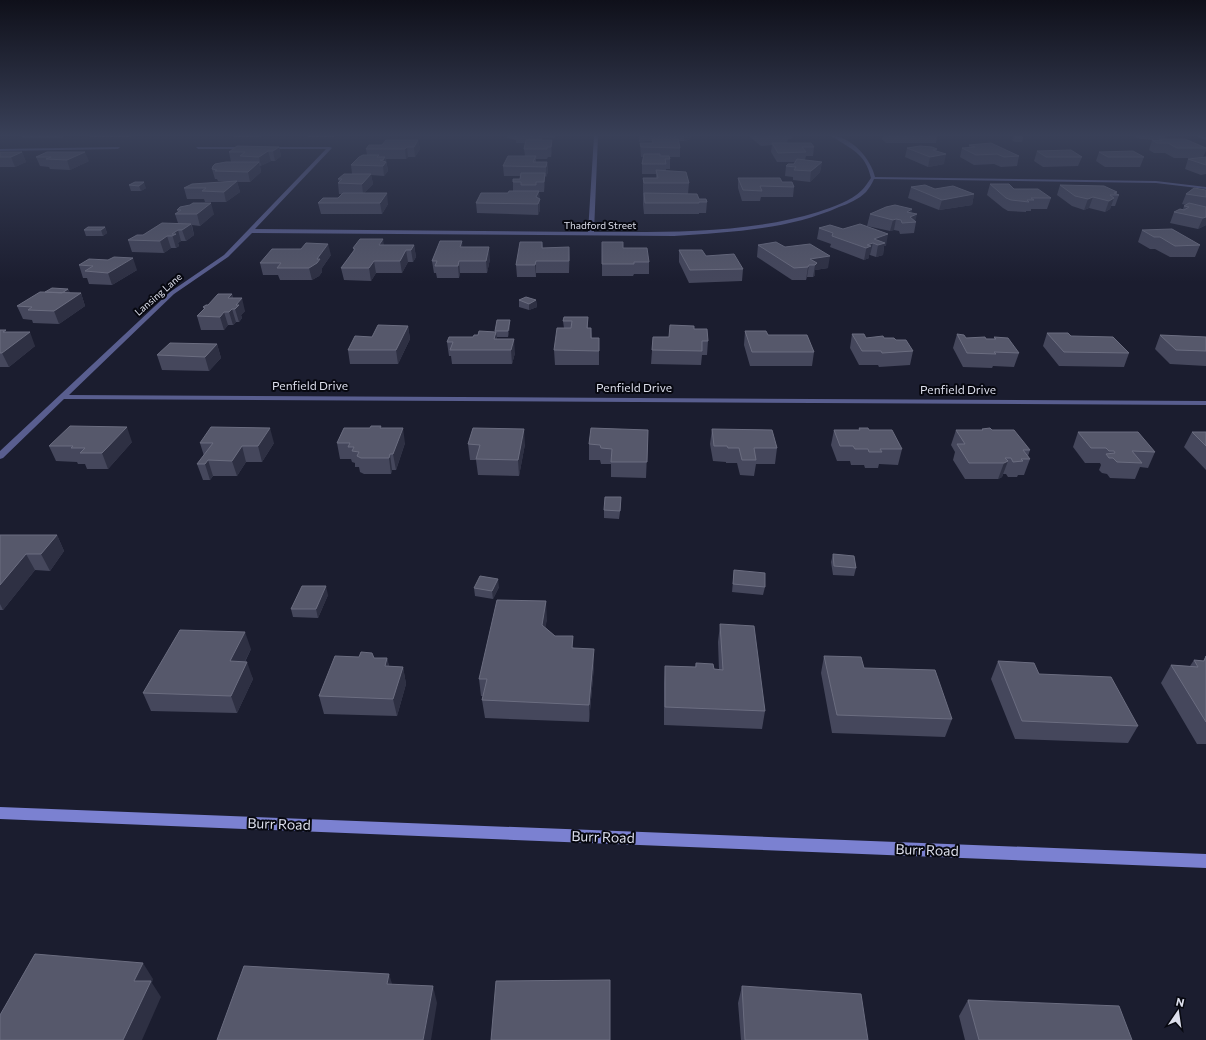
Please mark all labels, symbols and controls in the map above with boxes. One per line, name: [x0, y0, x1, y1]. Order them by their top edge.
street label: Thadford Street: [564, 219, 636, 231]
street label: Lansing Lane: [132, 270, 184, 318]
street label: Penfield Drive: [272, 378, 348, 392]
street label: Penfield Drive: [596, 380, 672, 394]
street label: Penfield Drive: [920, 382, 996, 396]
street label: Burr Road: [247, 814, 311, 833]
street label: Burr Road: [571, 827, 635, 846]
street label: Burr Road: [895, 840, 959, 859]
north arrow: [1158, 992, 1198, 1032]
text: N: [1175, 995, 1186, 1009]

